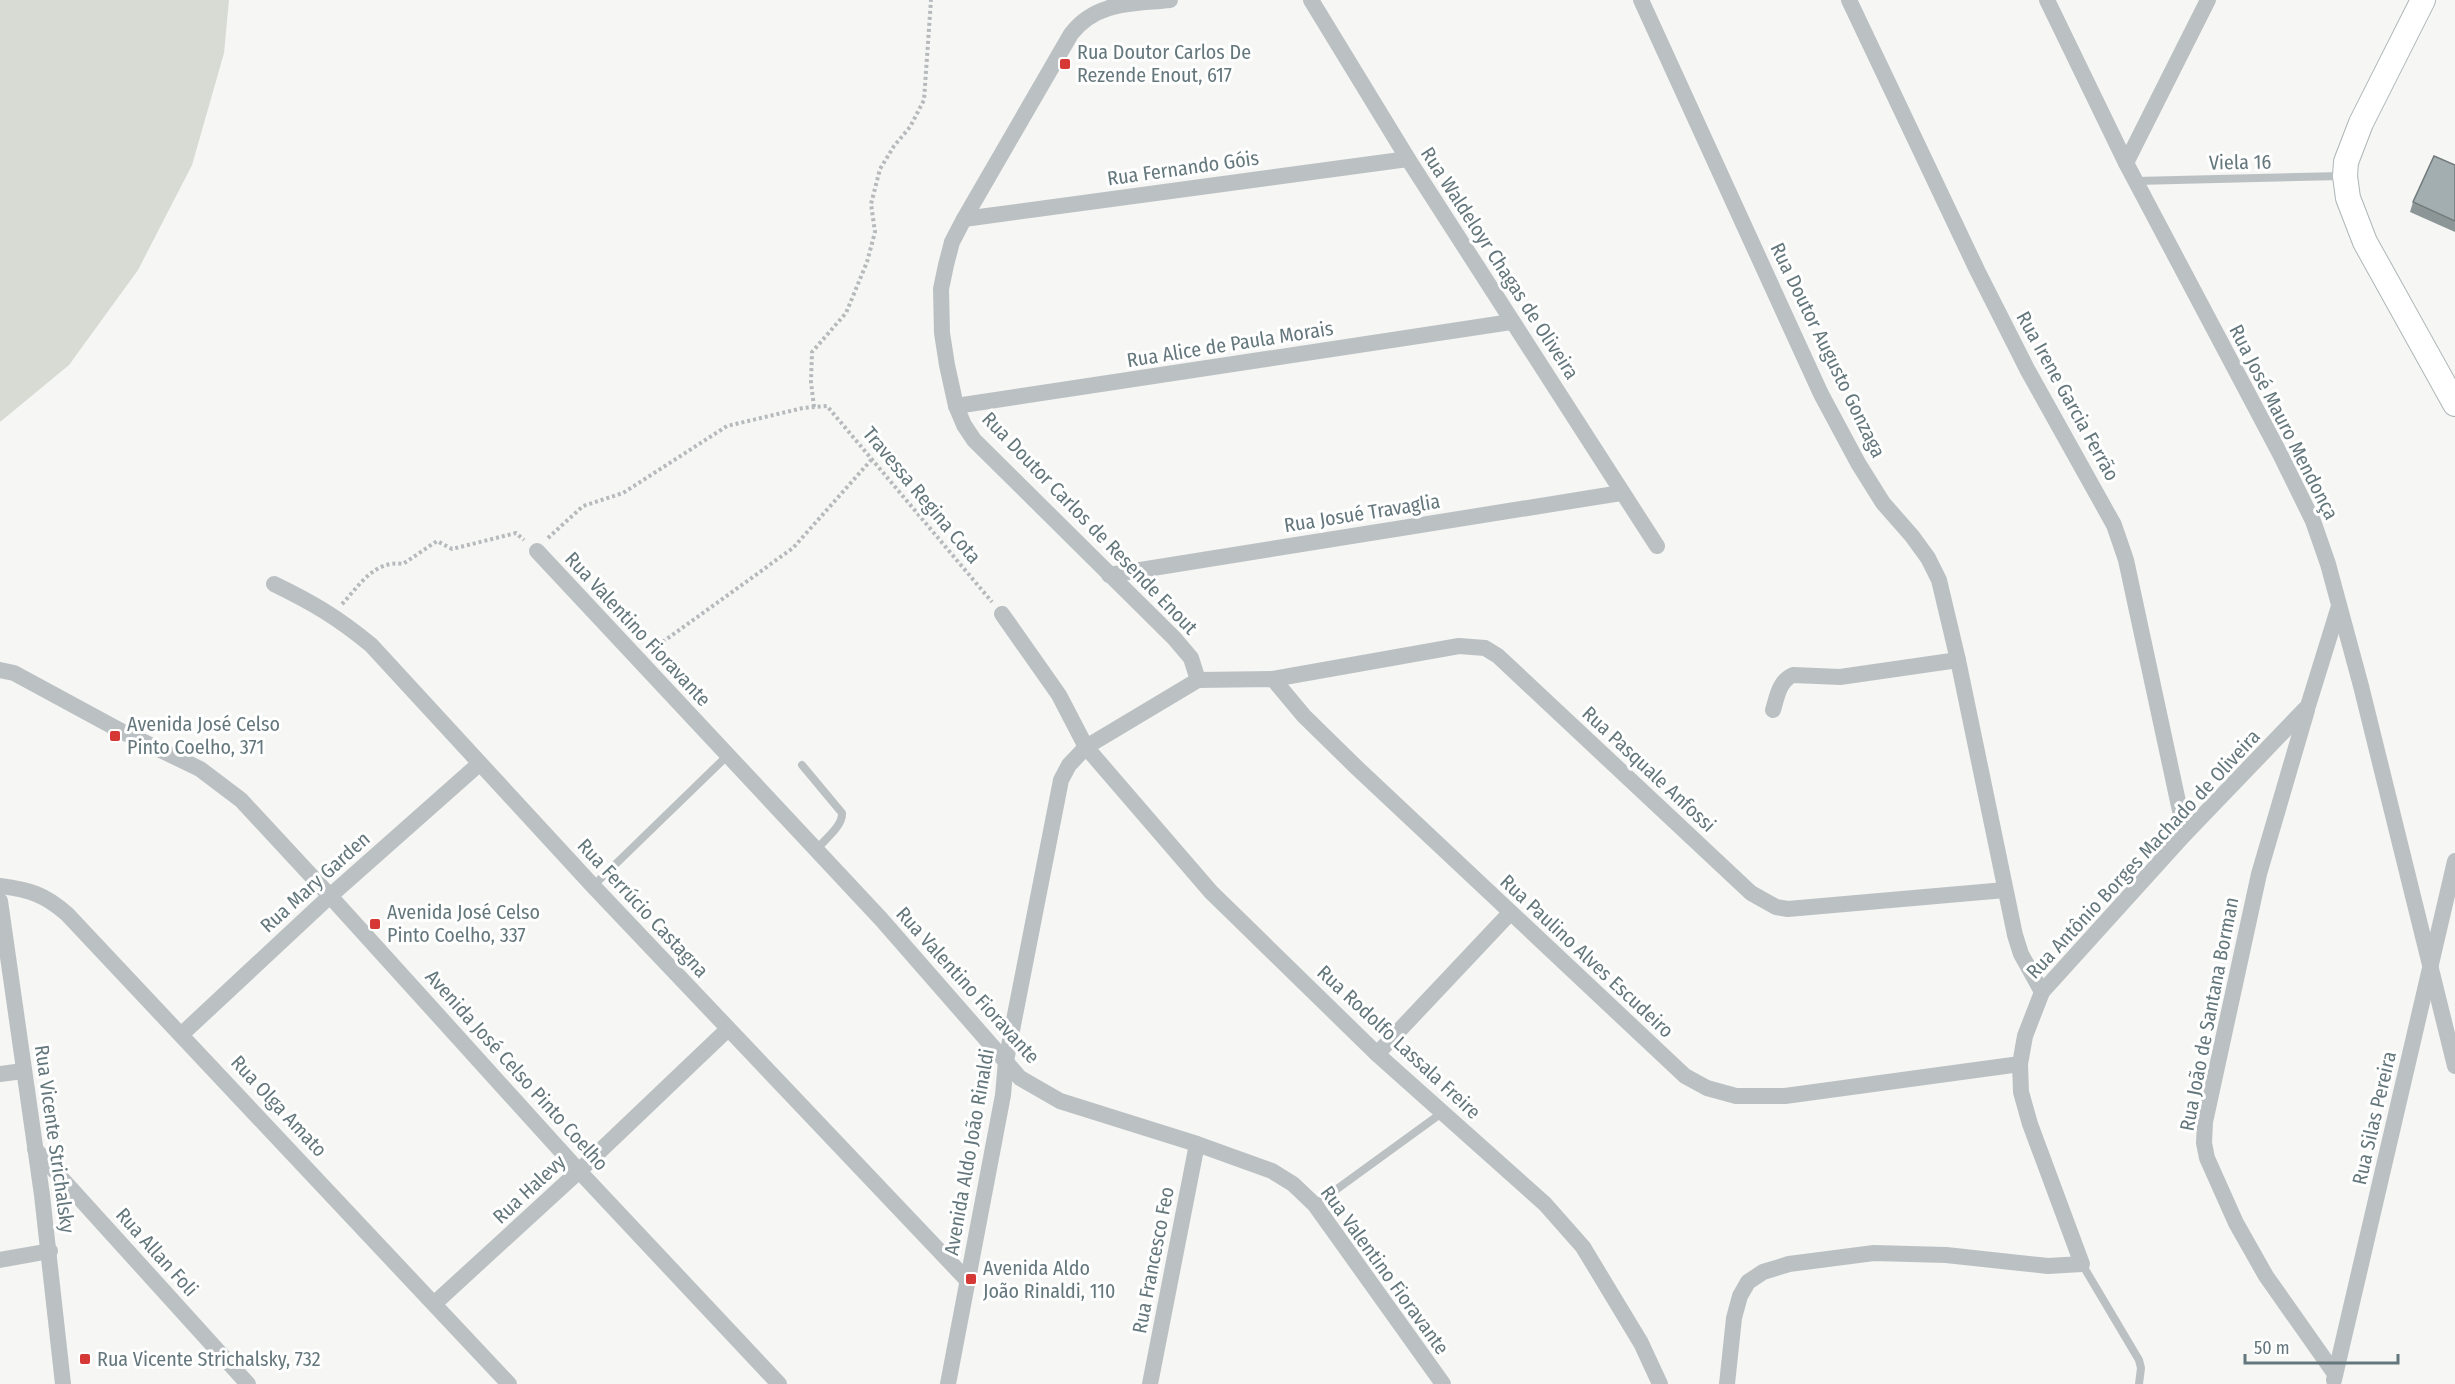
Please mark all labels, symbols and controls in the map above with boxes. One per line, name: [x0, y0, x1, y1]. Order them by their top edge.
place label: Rua Doutor Carlos De Rezende Enout, 617: [1077, 40, 1251, 87]
marker: Rua Doutor Carlos De Rezende Enout, 617: [1058, 57, 1072, 71]
street label: Rua Waldeloyr Chagas de Oliveira: [1416, 142, 1584, 384]
street label: Rua Fernando Góis: [1105, 145, 1261, 191]
street label: Viela 16: [2209, 149, 2272, 175]
street label: Rua Doutor Augusto Gonzaga: [1765, 239, 1891, 461]
street label: Rua Irene Garcia Ferrão: [2011, 307, 2125, 485]
street label: Rua Alice de Paula Morais: [1125, 316, 1335, 372]
street label: Rua José Mauro Mendonça: [2224, 320, 2344, 524]
street label: Rua Doutor Carlos de Resende Enout: [977, 407, 1203, 640]
street label: Travessa Regina Cota: [858, 422, 986, 568]
street label: Rua Josué Travaglia: [1282, 489, 1442, 537]
street label: Rua Valentino Fioravante: [560, 547, 716, 711]
street label: Rua Pasquale Anfossi: [1577, 701, 1721, 837]
place label: Avenida José Celso Pinto Coelho, 371: [127, 712, 280, 759]
street label: Rua Antônio Borges Machado de Oliveira: [2021, 724, 2265, 984]
marker: Avenida José Celso Pinto Coelho, 371: [108, 729, 122, 743]
street label: Rua Mary Garden: [255, 826, 375, 938]
street label: Rua Ferrúcio Castagna: [573, 834, 713, 982]
street label: Rua Paulino Alves Escudeiro: [1495, 869, 1679, 1043]
street label: Rua João de Santana Borman: [2175, 895, 2243, 1133]
place label: Avenida José Celso Pinto Coelho, 337: [387, 900, 540, 947]
street label: Rua Valentino Fioravante: [891, 902, 1045, 1068]
marker: Avenida José Celso Pinto Coelho, 337: [368, 917, 382, 931]
street label: Rua Rodolfo Lassala Freire: [1312, 960, 1486, 1124]
street label: Avenida José Celso Pinto Coelho: [420, 965, 614, 1175]
street label: Rua Vicente Strichalsky: [30, 1043, 80, 1235]
street label: Avenida Aldo João Rinaldi: [939, 1047, 999, 1257]
street label: Rua Silas Pereira: [2347, 1049, 2401, 1187]
street label: Rua Olga Amato: [226, 1050, 332, 1162]
street label: Rua Halevy: [488, 1149, 570, 1229]
street label: Rua Valentino Fioravante: [1316, 1181, 1454, 1359]
street label: Rua Francesco Feo: [1127, 1185, 1179, 1335]
street label: Rua Allan Foli: [111, 1203, 203, 1301]
place label: Avenida Aldo João Rinaldi, 110: [983, 1256, 1115, 1303]
marker: Avenida Aldo João Rinaldi, 110: [964, 1272, 978, 1286]
scale bar: [2245, 1327, 2398, 1365]
text: 50 m: [2254, 1337, 2290, 1359]
place label: Rua Vicente Strichalsky, 732: [97, 1347, 321, 1371]
marker: Rua Vicente Strichalsky, 732: [78, 1352, 92, 1366]

